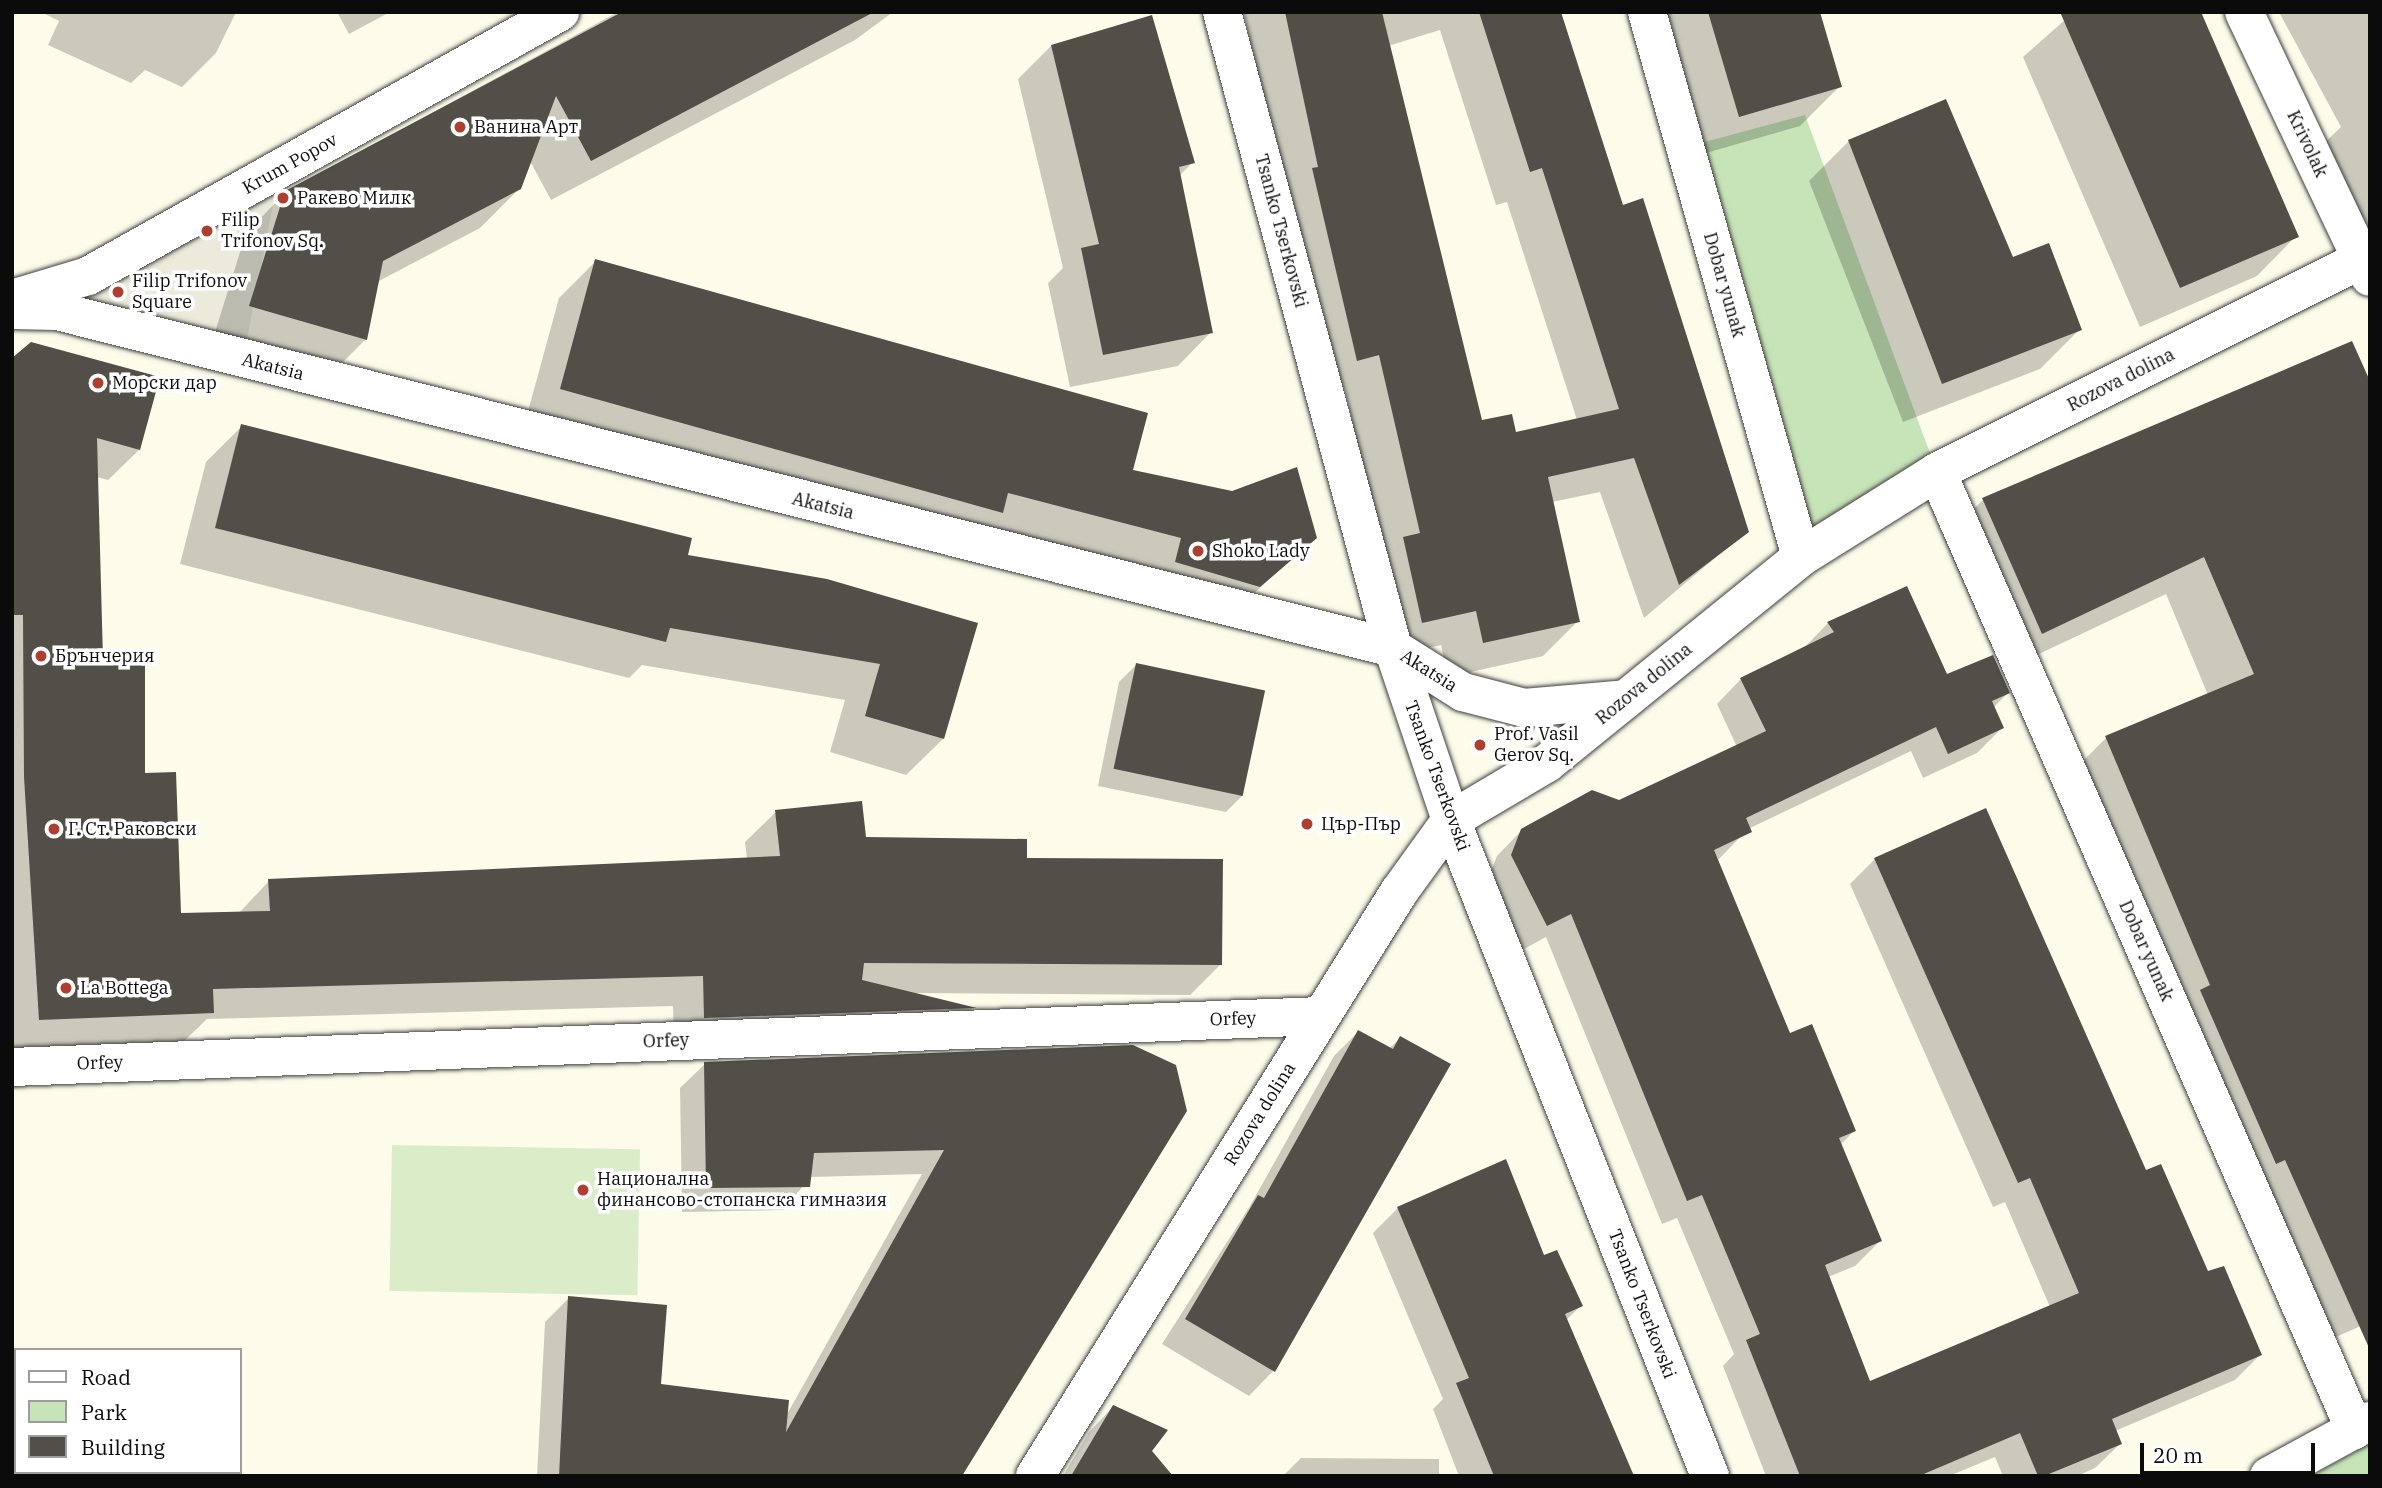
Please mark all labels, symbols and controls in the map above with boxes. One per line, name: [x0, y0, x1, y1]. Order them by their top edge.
street label: Krivolak: [2282, 107, 2332, 181]
place label: Ванина Арт: [474, 116, 578, 138]
marker: Ванина Арт: [452, 119, 468, 135]
street label: Krum Popov: [239, 129, 341, 199]
street label: Tsanko Tserkovski: [1250, 152, 1312, 310]
place label: Ракево Милк: [297, 187, 411, 209]
marker: Ракево Милк: [275, 190, 291, 206]
place label: Filip Trifonov Sq.: [221, 210, 323, 252]
marker: Filip Trifonov Sq.: [199, 223, 215, 239]
street label: Dobar yunak: [1699, 230, 1749, 340]
place label: Filip Trifonov Square: [132, 271, 247, 314]
marker: Filip Trifonov Square: [110, 284, 126, 300]
street label: Rozova dolina: [2064, 344, 2178, 416]
street label: Akatsia: [240, 349, 306, 385]
place label: Морски дар: [112, 372, 217, 394]
marker: Морски дар: [90, 375, 106, 391]
street label: Akatsia: [790, 488, 856, 524]
place label: Shoko Lady: [1212, 540, 1310, 562]
marker: Shoko Lady: [1190, 543, 1206, 559]
street label: Rozova dolina: [1592, 639, 1696, 729]
place label: Брънчерия: [55, 645, 155, 667]
street label: Akatsia: [1397, 645, 1461, 697]
marker: Брънчерия: [33, 648, 49, 664]
street label: Tsanko Tserkovski: [1400, 698, 1474, 854]
place label: Prof. Vasil Gerov Sq.: [1494, 724, 1579, 766]
marker: Prof. Vasil Gerov Sq.: [1472, 737, 1488, 753]
place label: Цър-Пър: [1321, 813, 1401, 835]
marker: Цър-Пър: [1299, 816, 1315, 832]
place label: Г. Ст. Раковски: [68, 818, 197, 840]
marker: Г. Ст. Раковски: [46, 821, 62, 837]
street label: Dobar yunak: [2114, 897, 2178, 1005]
place label: La Bottega: [80, 977, 169, 999]
marker: La Bottega: [58, 980, 74, 996]
street label: Orfey: [1209, 1007, 1257, 1031]
street label: Orfey: [642, 1029, 690, 1053]
street label: Orfey: [76, 1051, 124, 1075]
street label: Rozova dolina: [1220, 1058, 1300, 1170]
place label: Национална финансово-стопанска гимназия: [597, 1169, 887, 1212]
marker: Национална финансово-стопанска гимназия: [575, 1182, 591, 1198]
street label: Tsanko Tserkovski: [1604, 1226, 1680, 1382]
legend: [14, 1348, 242, 1474]
text: Road: [81, 1363, 131, 1391]
text: Park: [81, 1398, 127, 1426]
scale bar: [2144, 1428, 2319, 1472]
text: Building: [81, 1433, 165, 1461]
text: 20 m: [2153, 1441, 2203, 1469]

